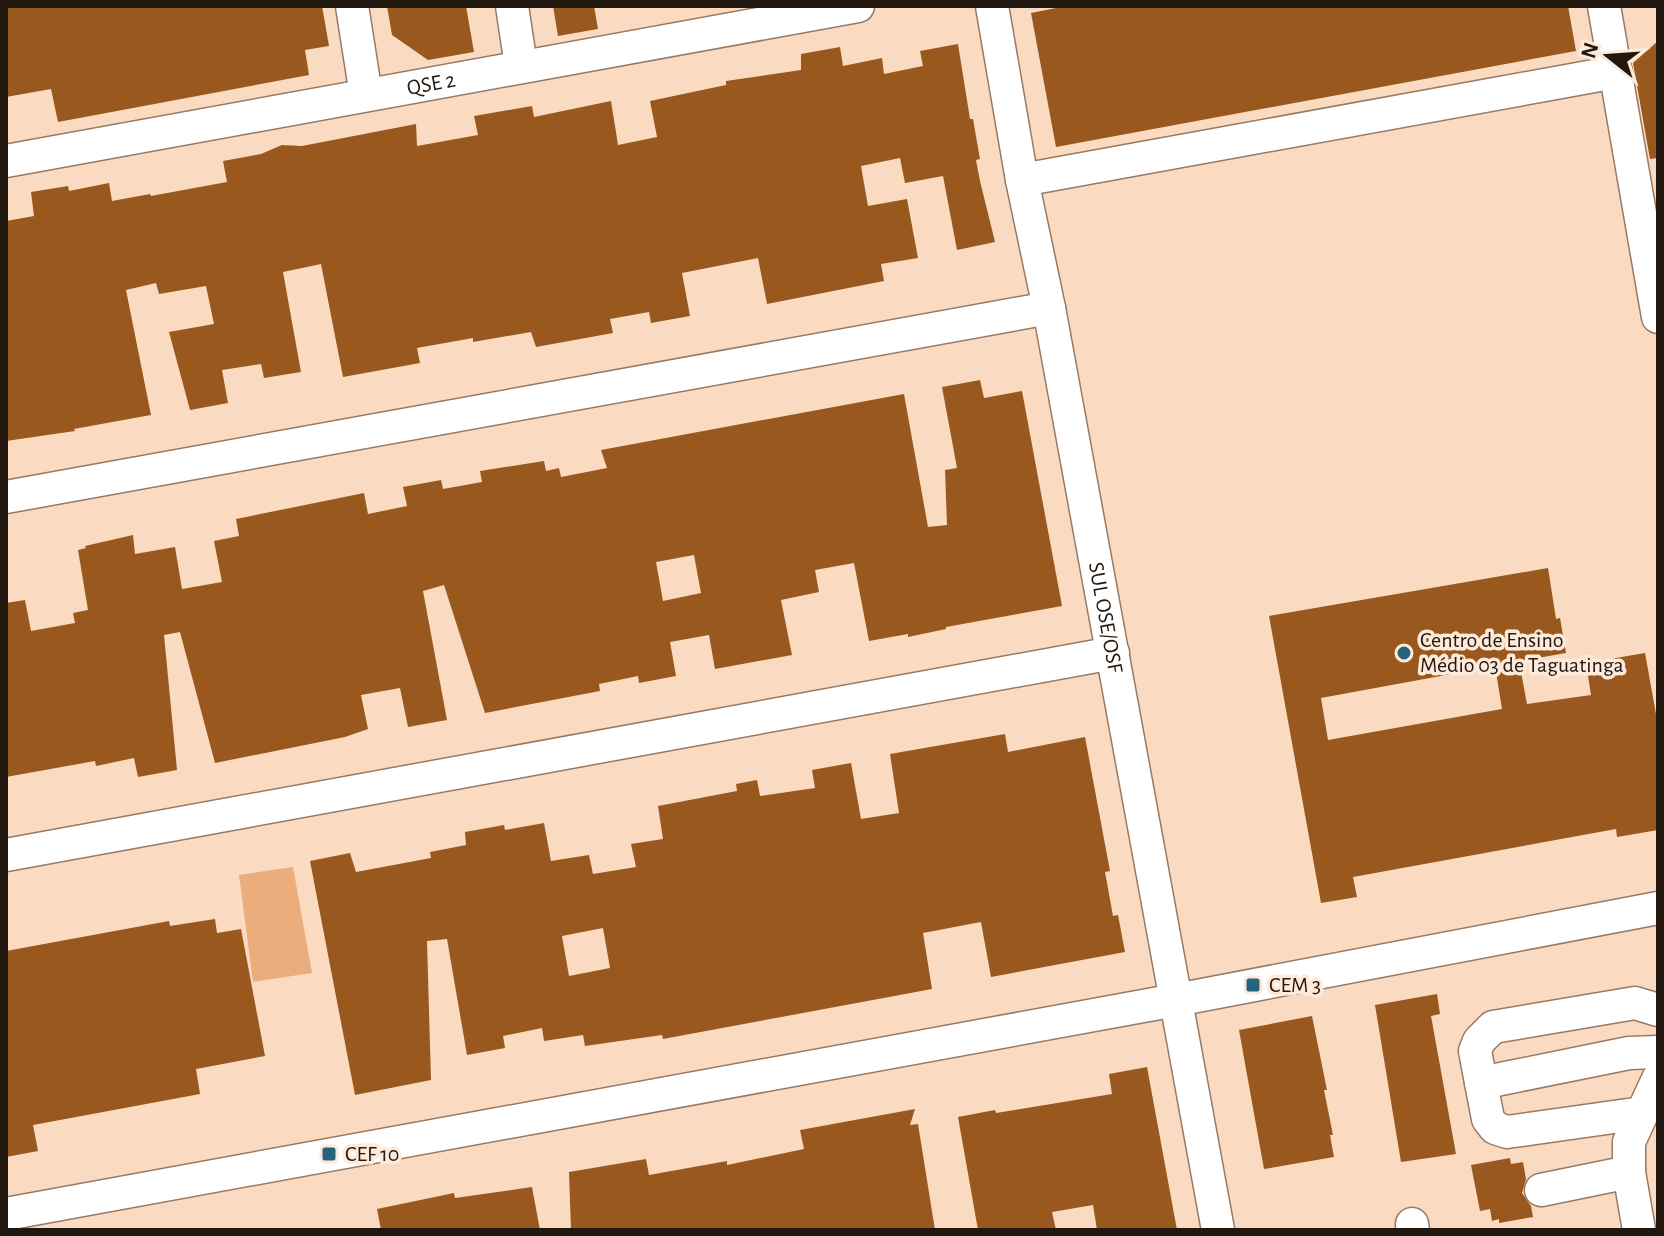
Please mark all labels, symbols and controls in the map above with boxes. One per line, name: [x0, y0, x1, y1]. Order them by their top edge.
north arrow: [1568, 16, 1648, 96]
text: N: [1577, 40, 1603, 61]
street label: QSE 2: [405, 68, 457, 99]
street label: SUL OSE/OSF: [1085, 560, 1127, 675]
place label: Centro de Ensino Médio 03 de Taguatinga: [1420, 629, 1624, 676]
marker: Centro de Ensino Médio 03 de Taguatinga: [1395, 644, 1413, 662]
place label: CEM 3: [1269, 974, 1321, 996]
marker: CEM 3: [1244, 976, 1262, 994]
place label: CEF 10: [345, 1143, 399, 1165]
marker: CEF 10: [320, 1145, 338, 1163]

